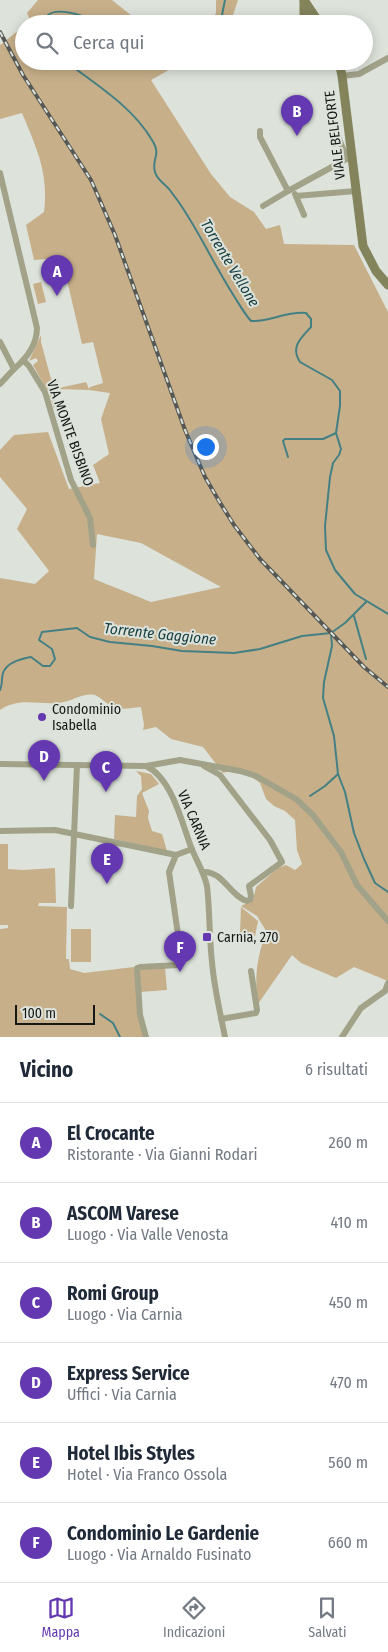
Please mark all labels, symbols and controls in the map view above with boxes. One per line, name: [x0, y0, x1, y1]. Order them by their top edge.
search box: [15, 15, 373, 70]
icon: search: [33, 29, 61, 57]
text: Cerca qui: [73, 31, 144, 54]
street label: VIALE BELFORTE: [321, 89, 349, 181]
pin: B: [281, 95, 313, 136]
water label: Torrente Vellone: [197, 216, 263, 310]
pin: A: [41, 255, 73, 296]
street label: VIA MONTE BISBINO: [43, 378, 97, 489]
your location: [193, 434, 219, 460]
water label: Torrente Gaggione: [103, 619, 217, 649]
place label: Condominio Isabella: [52, 701, 121, 734]
marker: Condominio Isabella: [36, 711, 48, 723]
pin: D: [28, 740, 60, 781]
pin: C: [90, 751, 122, 792]
street label: VIA CARNIA: [174, 788, 214, 853]
pin: E: [91, 843, 123, 884]
place label: Carnia, 270: [217, 929, 279, 946]
pin: F: [164, 931, 196, 972]
marker: Carnia, 270: [201, 931, 213, 943]
scale bar: [15, 1002, 95, 1025]
text: 100 m: [22, 1005, 56, 1022]
text: Vicino: [20, 1057, 73, 1083]
text: 6 risultati: [305, 1060, 368, 1079]
text: El Crocante: [67, 1122, 155, 1145]
text: A: [32, 1133, 40, 1152]
text: 260 m: [329, 1133, 368, 1152]
text: Ristorante · Via Gianni Rodari: [67, 1145, 258, 1164]
text: ASCOM Varese: [67, 1202, 179, 1225]
text: B: [32, 1213, 40, 1232]
text: 410 m: [330, 1213, 368, 1232]
text: Luogo · Via Valle Venosta: [67, 1225, 229, 1244]
text: Romi Group: [67, 1282, 159, 1305]
text: C: [32, 1293, 40, 1312]
text: 450 m: [329, 1293, 368, 1312]
text: Luogo · Via Carnia: [67, 1305, 183, 1324]
text: Express Service: [67, 1362, 190, 1385]
text: D: [31, 1373, 41, 1392]
text: 470 m: [330, 1373, 368, 1392]
text: Uffici · Via Carnia: [67, 1385, 177, 1404]
text: Hotel Ibis Styles: [67, 1442, 195, 1465]
text: E: [32, 1453, 40, 1472]
text: 560 m: [328, 1453, 368, 1472]
text: Hotel · Via Franco Ossola: [67, 1465, 227, 1484]
text: Condominio Le Gardenie: [67, 1522, 259, 1545]
text: F: [32, 1533, 40, 1552]
text: 660 m: [328, 1533, 368, 1552]
text: Luogo · Via Arnaldo Fusinato: [67, 1545, 251, 1564]
tab: Mappa: [42, 1594, 80, 1641]
tab: Indicazioni: [163, 1594, 225, 1641]
tab: Salvati: [308, 1594, 346, 1641]

